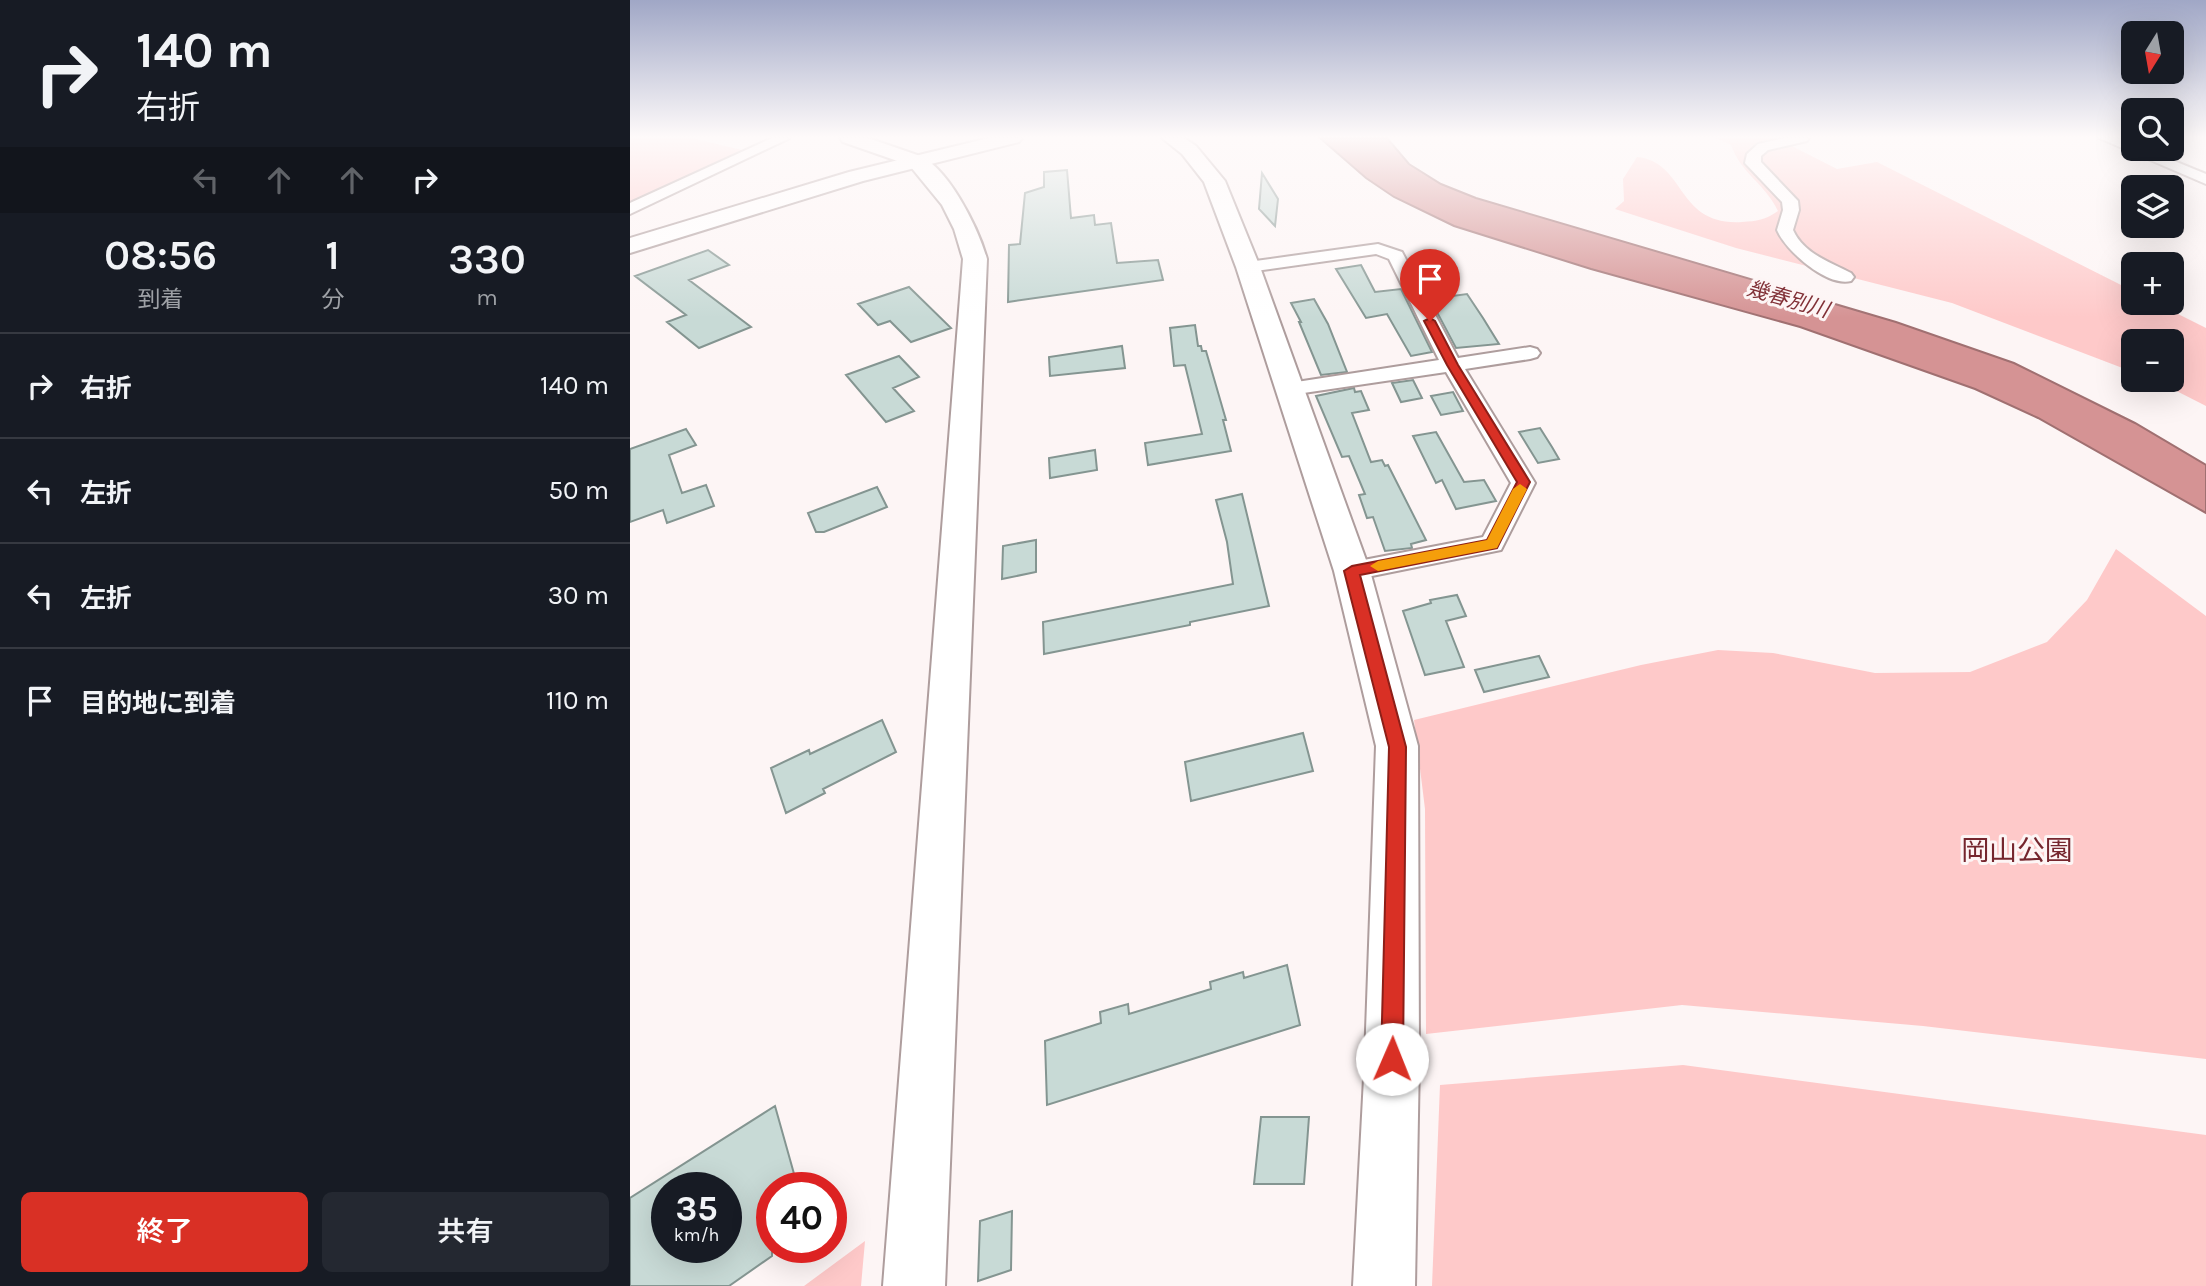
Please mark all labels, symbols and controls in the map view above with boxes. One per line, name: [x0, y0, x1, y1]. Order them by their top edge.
north arrow: [2121, 21, 2184, 84]
map controls: [2121, 21, 2184, 392]
text: 140 m: [136, 22, 273, 79]
icon: right: [21, 28, 112, 119]
text: 右折: [136, 89, 200, 126]
button: search: [2121, 98, 2184, 161]
icon: left: [187, 161, 225, 199]
icon: ahead: [260, 161, 298, 199]
icon: ahead: [333, 161, 371, 199]
icon: right: [406, 161, 444, 199]
button: layers: [2121, 175, 2184, 238]
text: 08:56: [104, 230, 217, 280]
text: 1: [325, 230, 340, 280]
text: 330: [448, 234, 526, 284]
pin: [1400, 249, 1460, 321]
button: +: [2121, 252, 2184, 315]
icon: arrive: [1411, 260, 1449, 298]
water label: 幾春別川: [1744, 276, 1834, 323]
text: m: [476, 284, 498, 311]
text: 到着: [138, 286, 184, 313]
text: 分: [321, 286, 344, 313]
button: −: [2121, 329, 2184, 392]
icon: right: [21, 367, 59, 405]
text: 140 m: [540, 370, 609, 401]
text: 右折: [80, 373, 132, 404]
icon: left: [21, 472, 59, 510]
text: 50 m: [548, 475, 609, 506]
text: 左折: [80, 478, 132, 509]
icon: left: [21, 577, 59, 615]
text: 30 m: [548, 580, 609, 611]
text: 左折: [80, 583, 132, 614]
icon: arrive: [21, 682, 59, 720]
text: 110 m: [546, 685, 609, 716]
text: 目的地に到着: [80, 688, 236, 719]
park label: 岡山公園: [1961, 834, 2073, 867]
position arrow: [1355, 1022, 1429, 1096]
speed limit sign: 40: [756, 1172, 847, 1263]
text: 35: [675, 1188, 718, 1229]
button: 終了: [21, 1192, 308, 1272]
button: 共有: [322, 1192, 609, 1272]
text: km/h: [674, 1224, 719, 1246]

